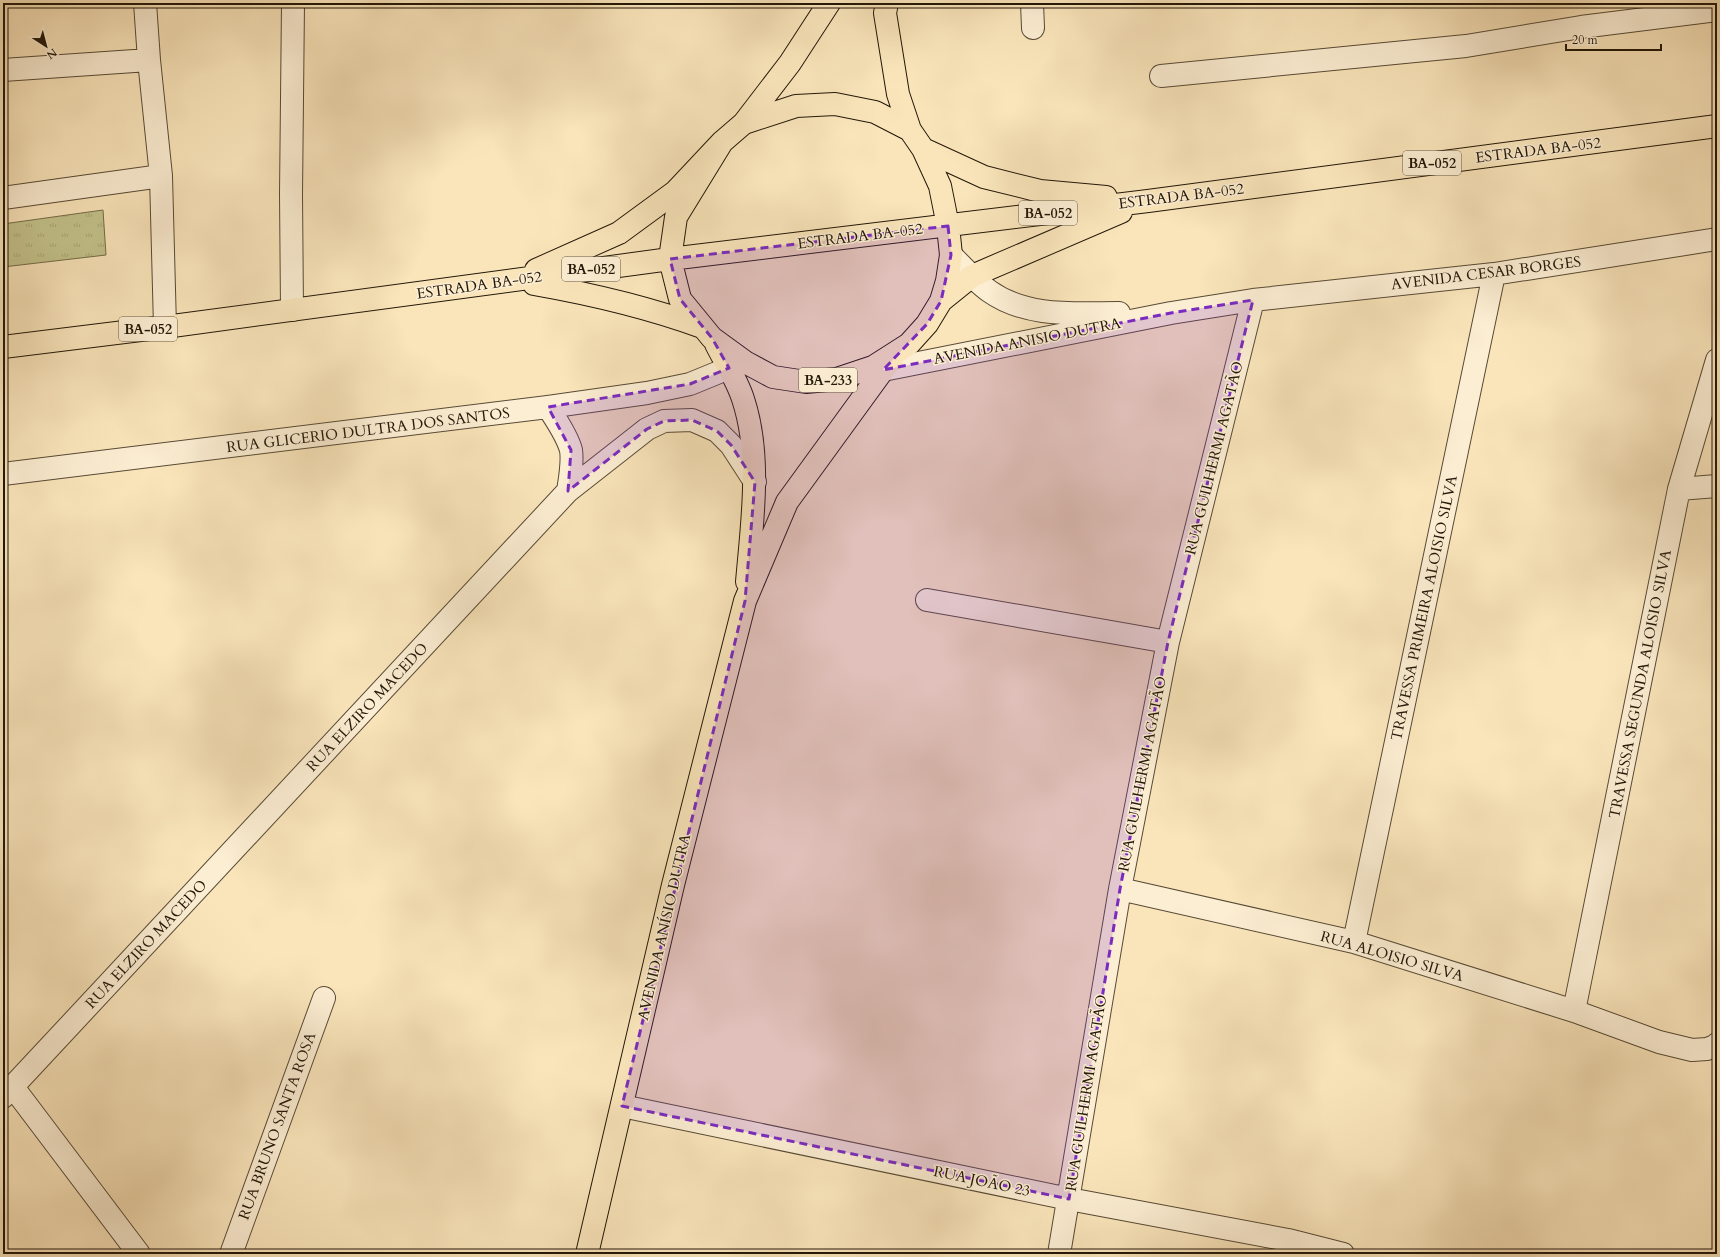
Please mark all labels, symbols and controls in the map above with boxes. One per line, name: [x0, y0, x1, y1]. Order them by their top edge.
north arrow: [26, 26, 66, 66]
scale bar: [1566, 26, 1661, 52]
text: 20 m: [1572, 32, 1599, 48]
text: N: [43, 45, 60, 63]
street label: ESTRADA BA-052: [1474, 132, 1602, 168]
road number: BA-052: [1403, 151, 1461, 175]
street label: ESTRADA BA-052: [1117, 178, 1245, 214]
road number: BA-052: [1019, 201, 1077, 225]
street label: ESTRADA BA-052: [796, 218, 924, 254]
street label: AVENIDA CESAR BORGES: [1390, 251, 1582, 295]
road number: BA-052: [562, 257, 620, 281]
street label: ESTRADA BA-052: [415, 266, 543, 304]
street label: AVENIDA ANISIO DUTRA: [932, 313, 1123, 369]
road number: BA-052: [119, 317, 177, 341]
street label: RUA GUILHERMI AGATÃO: [1180, 359, 1248, 557]
road number: BA-233: [799, 368, 857, 392]
street label: RUA GLICERIO DULTRA DOS SANTOS: [225, 403, 511, 457]
street label: TRAVESSA PRIMEIRA ALOISIO SILVA: [1386, 473, 1462, 743]
street label: TRAVESSA SEGUNDA ALOISIO SILVA: [1604, 548, 1676, 820]
street label: RUA ELZIRO MACEDO: [302, 638, 432, 776]
street label: RUA GUILHERMI AGATÃO: [1113, 674, 1171, 874]
street label: AVENIDA ANÍSIO DUTRA: [633, 832, 695, 1022]
street label: RUA ELZIRO MACEDO: [81, 875, 211, 1013]
street label: RUA ALOISIO SILVA: [1318, 926, 1466, 986]
street label: RUA GUILHERMI AGATÃO: [1061, 993, 1111, 1193]
street label: RUA BRUNO SANTA ROSA: [234, 1029, 320, 1223]
street label: RUA JOÃO 23: [932, 1161, 1032, 1201]

